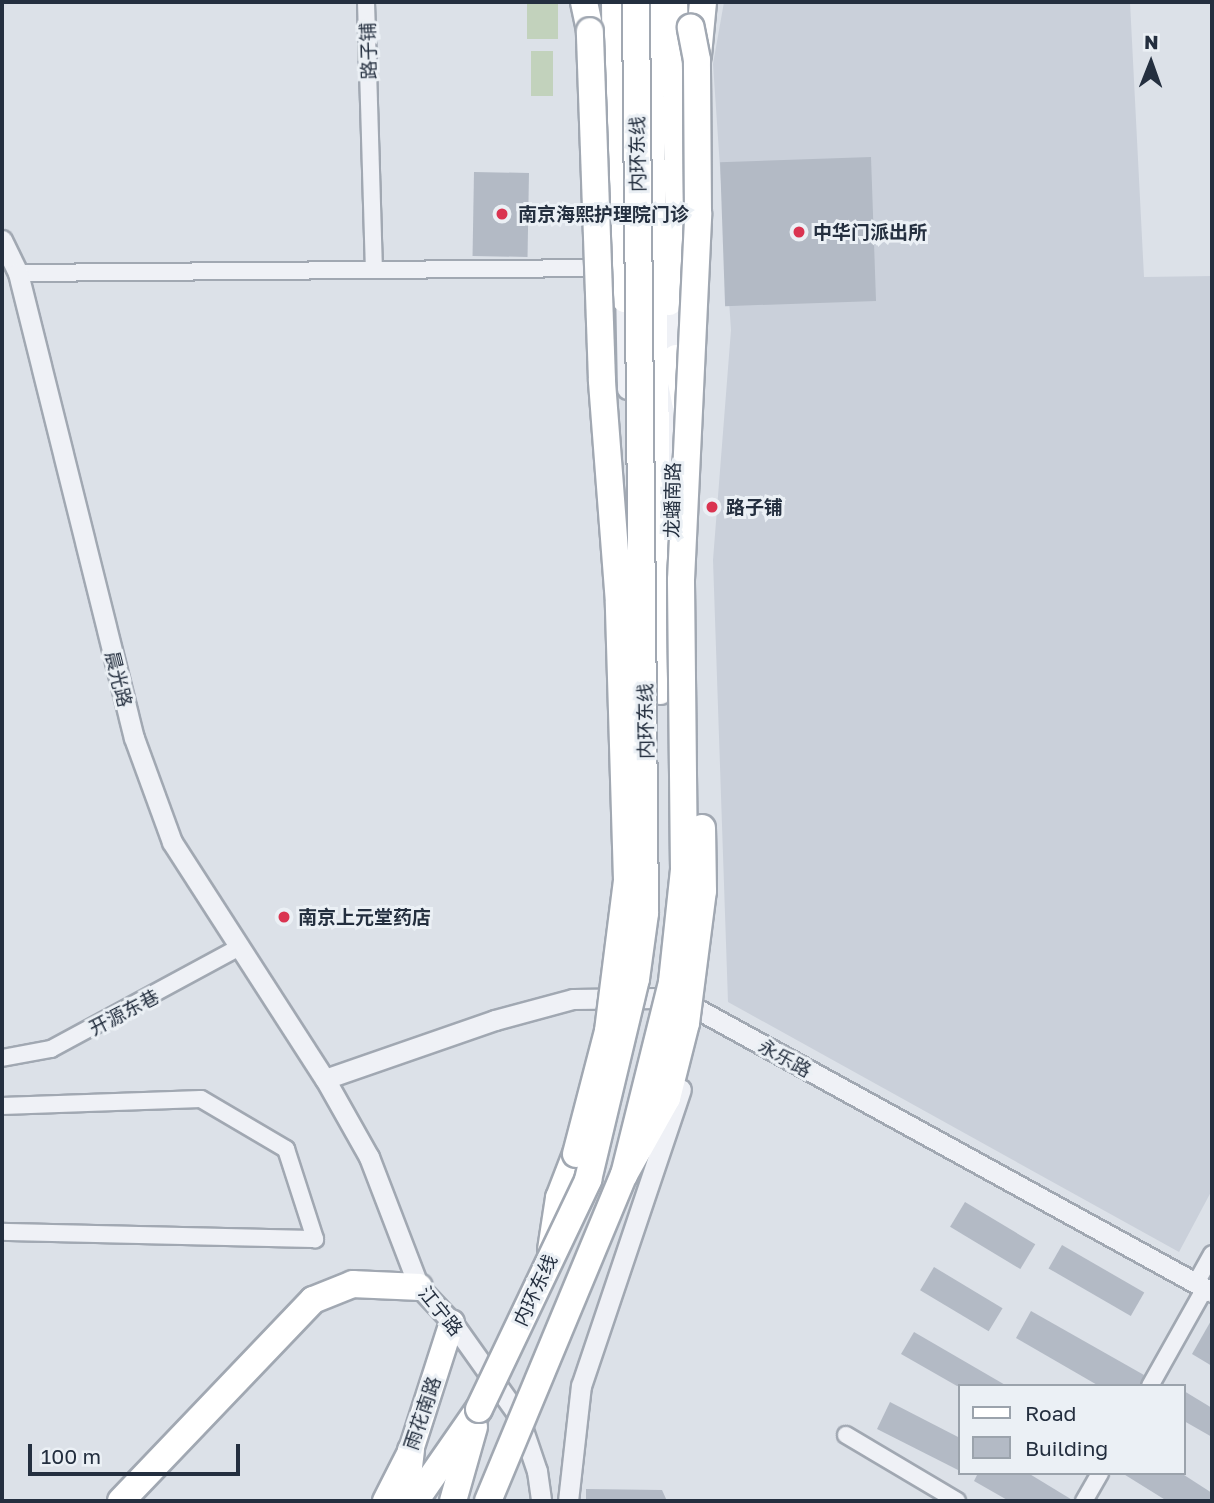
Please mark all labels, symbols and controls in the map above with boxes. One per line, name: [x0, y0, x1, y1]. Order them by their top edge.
street label: 路子铺: [356, 22, 380, 80]
north arrow: [1116, 28, 1186, 98]
text: N: [1144, 30, 1159, 53]
street label: 内环东线: [625, 116, 649, 192]
place label: 南京海熙护理院门诊: [518, 203, 689, 225]
marker: 南京海熙护理院门诊: [492, 204, 512, 224]
place label: 中华门派出所: [813, 221, 927, 243]
marker: 中华门派出所: [791, 224, 807, 240]
street label: 龙蟠南路: [660, 462, 684, 538]
place label: 路子铺: [726, 496, 783, 518]
marker: 路子铺: [704, 499, 720, 515]
street label: 晨光路: [101, 649, 137, 709]
street label: 内环东线: [633, 683, 657, 759]
place label: 南京上元堂药店: [298, 906, 431, 928]
marker: 南京上元堂药店: [276, 909, 292, 925]
street label: 开源东巷: [85, 985, 163, 1039]
street label: 永乐路: [755, 1034, 815, 1082]
street label: 内环东线: [509, 1251, 561, 1329]
street label: 江宁路: [414, 1282, 468, 1340]
street label: 雨花南路: [399, 1373, 445, 1453]
legend: [958, 1384, 1186, 1475]
text: Road: [1025, 1400, 1076, 1426]
scale bar: [32, 1430, 243, 1474]
text: Building: [1025, 1435, 1108, 1461]
text: 100 m: [41, 1443, 101, 1469]

